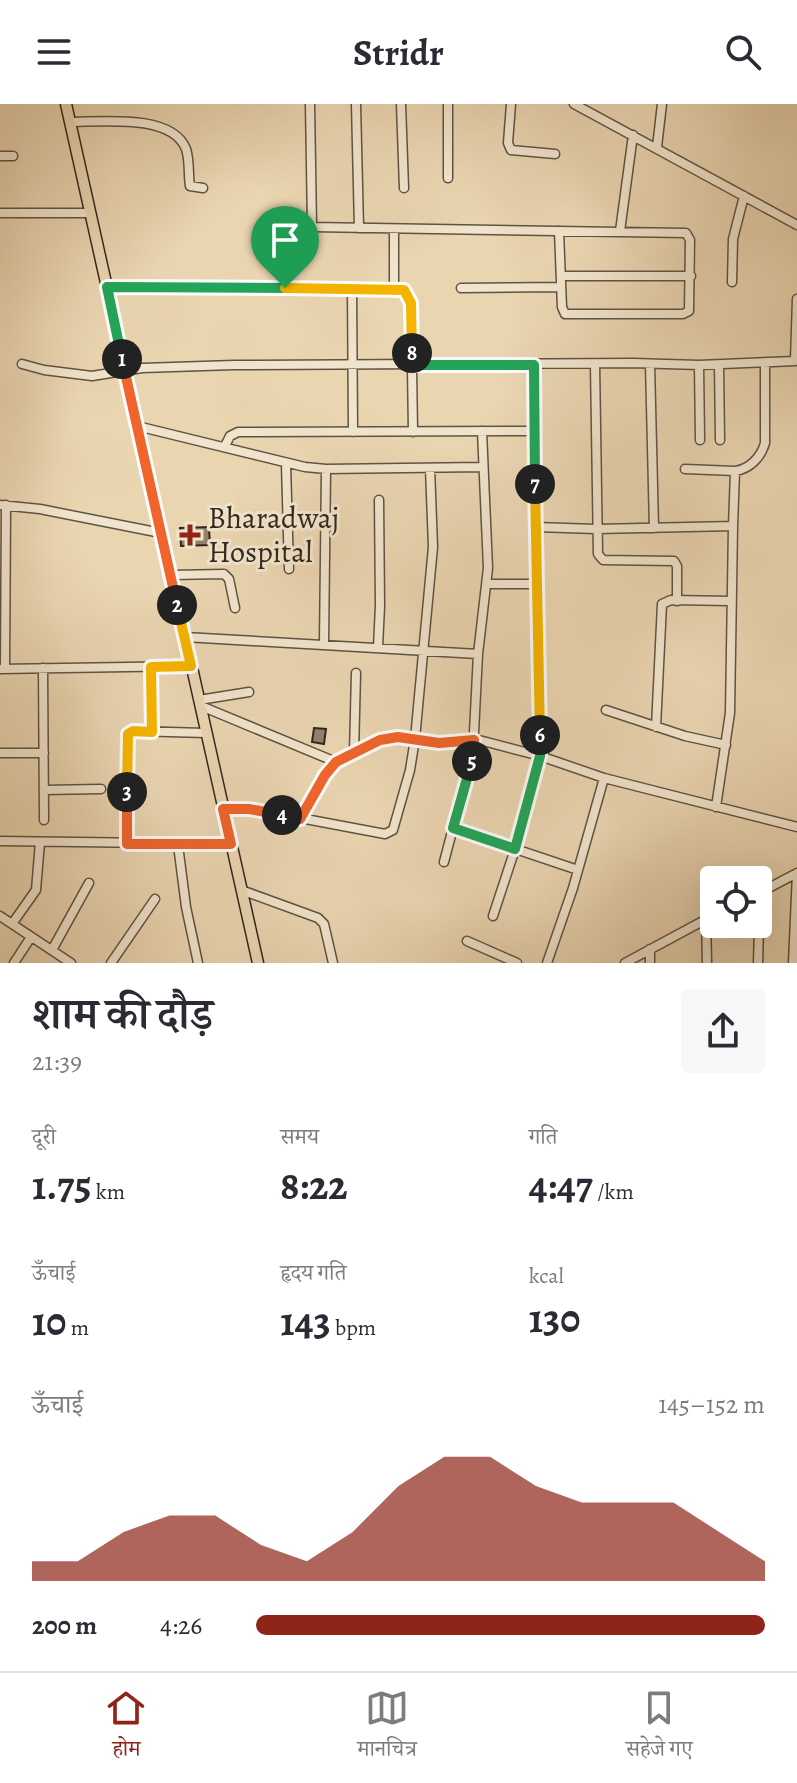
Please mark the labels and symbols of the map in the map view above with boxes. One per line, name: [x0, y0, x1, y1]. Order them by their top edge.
pin: [251, 206, 319, 288]
pin: 8: [392, 333, 432, 373]
pin: 1: [102, 339, 142, 379]
pin: 7: [515, 464, 555, 504]
place label: Bharadwaj Hospital: [208, 498, 339, 572]
marker: Bharadwaj Hospital: [179, 524, 201, 546]
pin: 2: [157, 585, 197, 625]
pin: 6: [520, 715, 560, 755]
pin: 5: [452, 741, 492, 781]
pin: 3: [107, 772, 147, 812]
pin: 4: [262, 795, 302, 835]

